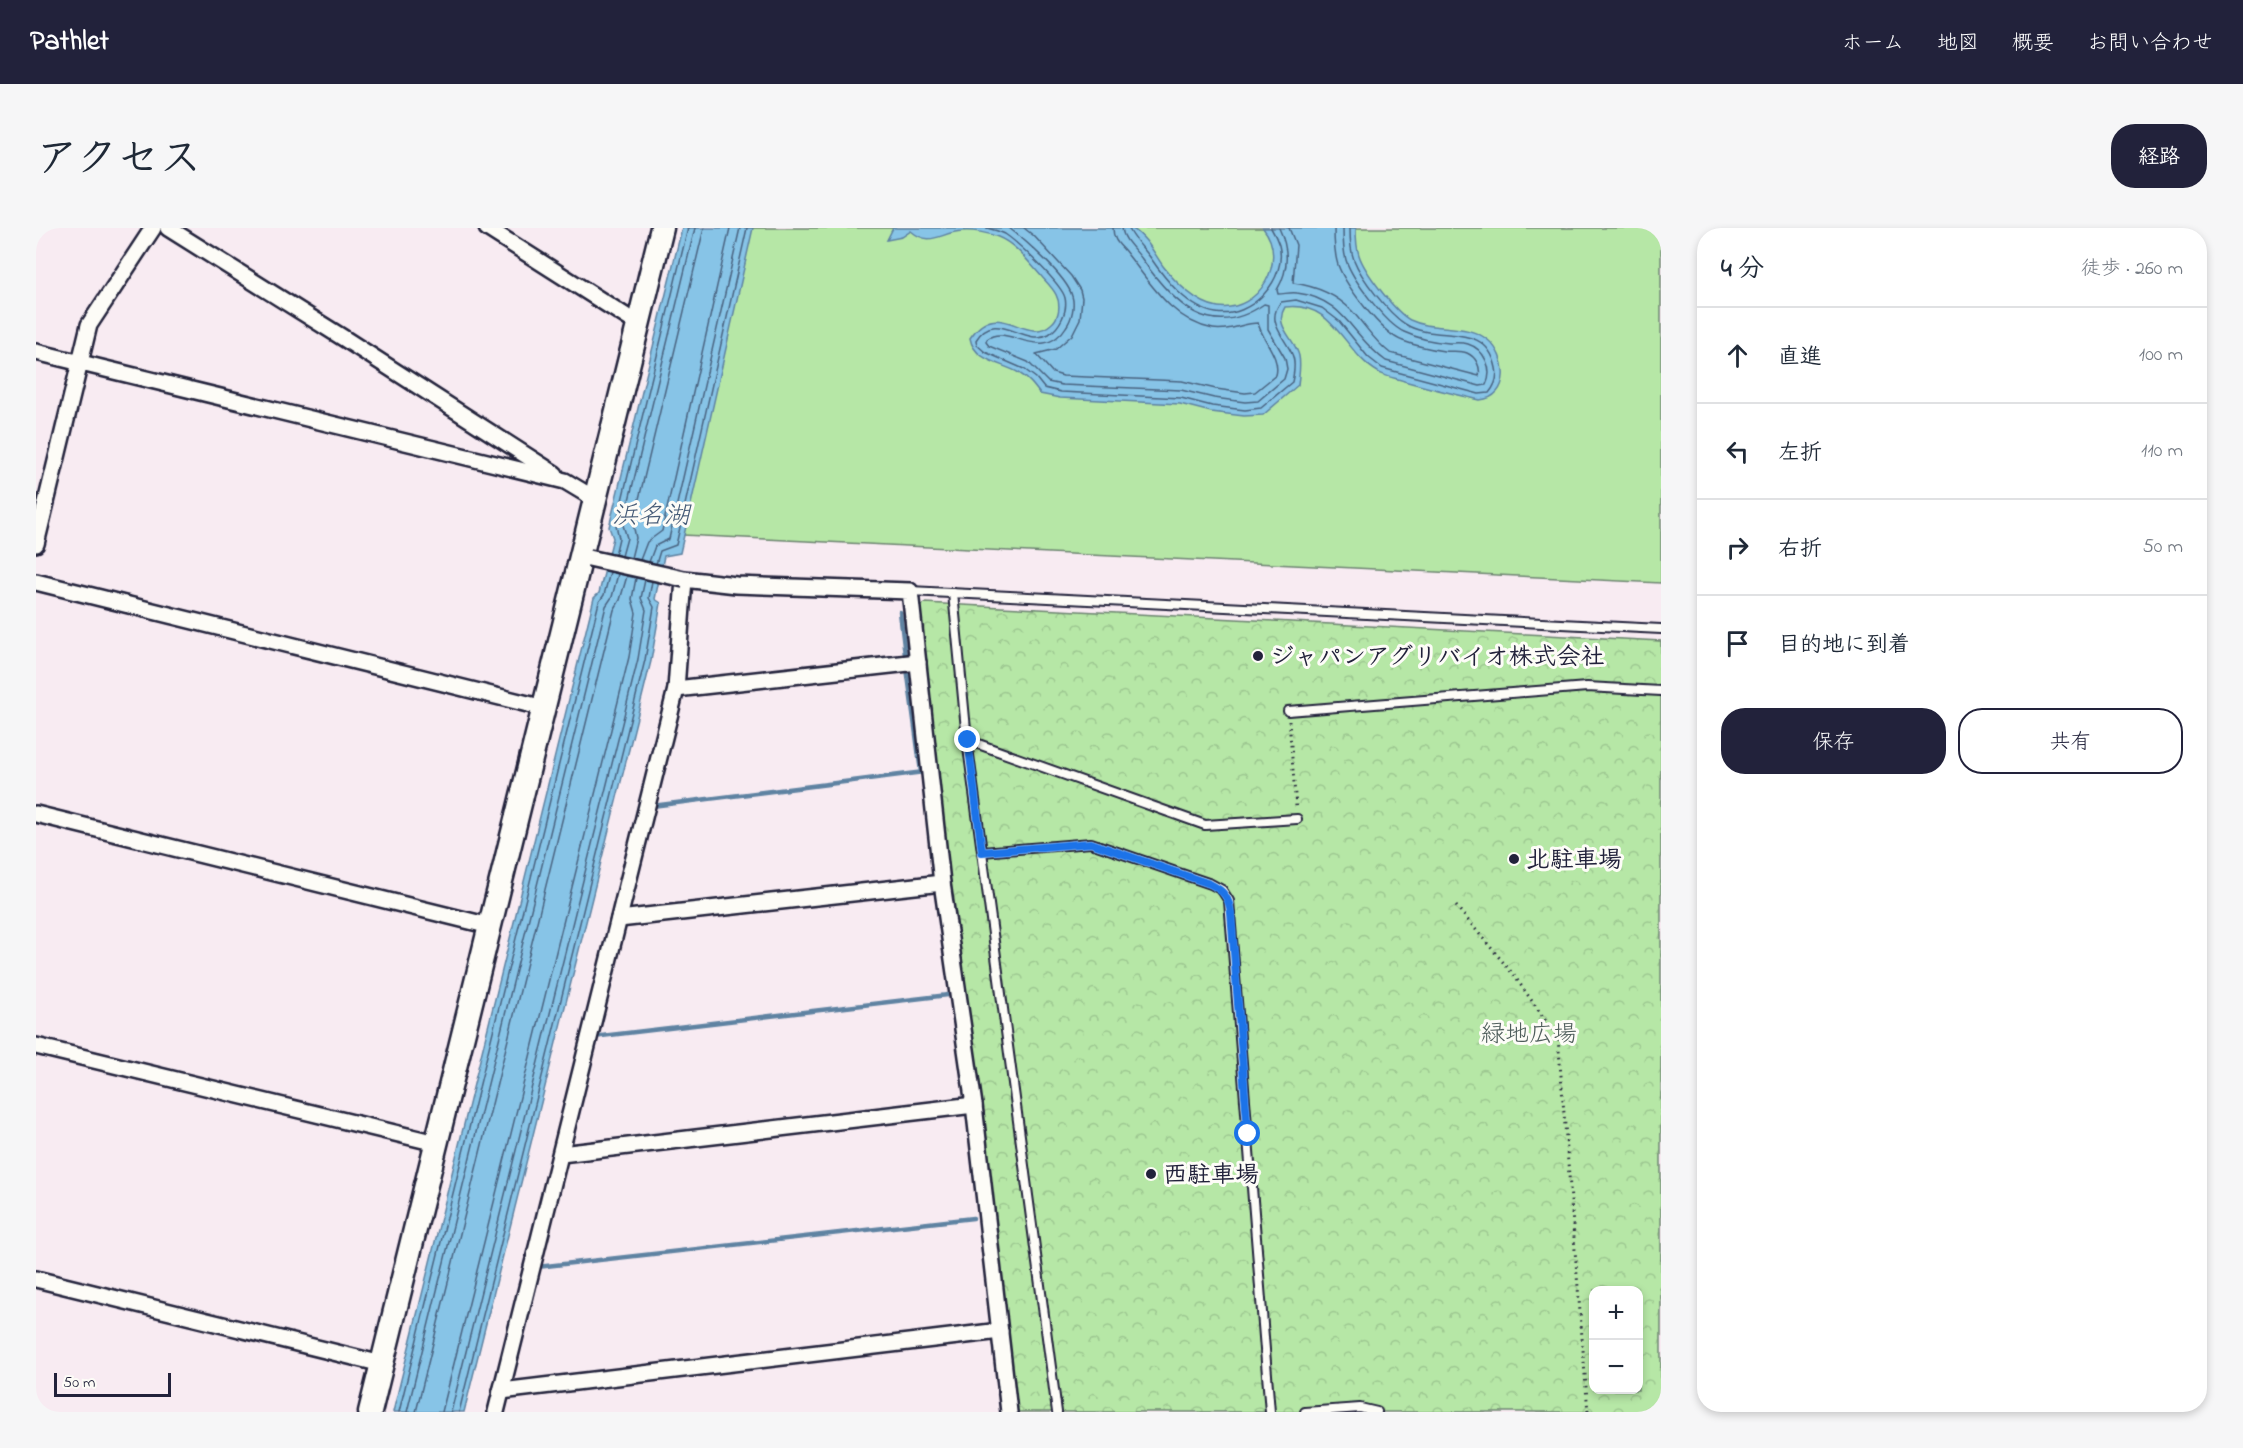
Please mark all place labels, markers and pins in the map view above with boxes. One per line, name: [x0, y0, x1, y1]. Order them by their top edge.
place label: ジャパンアグリバイオ株式会社: [1270, 641, 1605, 676]
marker: ジャパンアグリバイオ株式会社: [1251, 649, 1265, 663]
place label: 北駐車場: [1526, 844, 1622, 879]
marker: 北駐車場: [1507, 852, 1521, 866]
place label: 西駐車場: [1163, 1159, 1259, 1194]
marker: 西駐車場: [1144, 1167, 1158, 1181]

